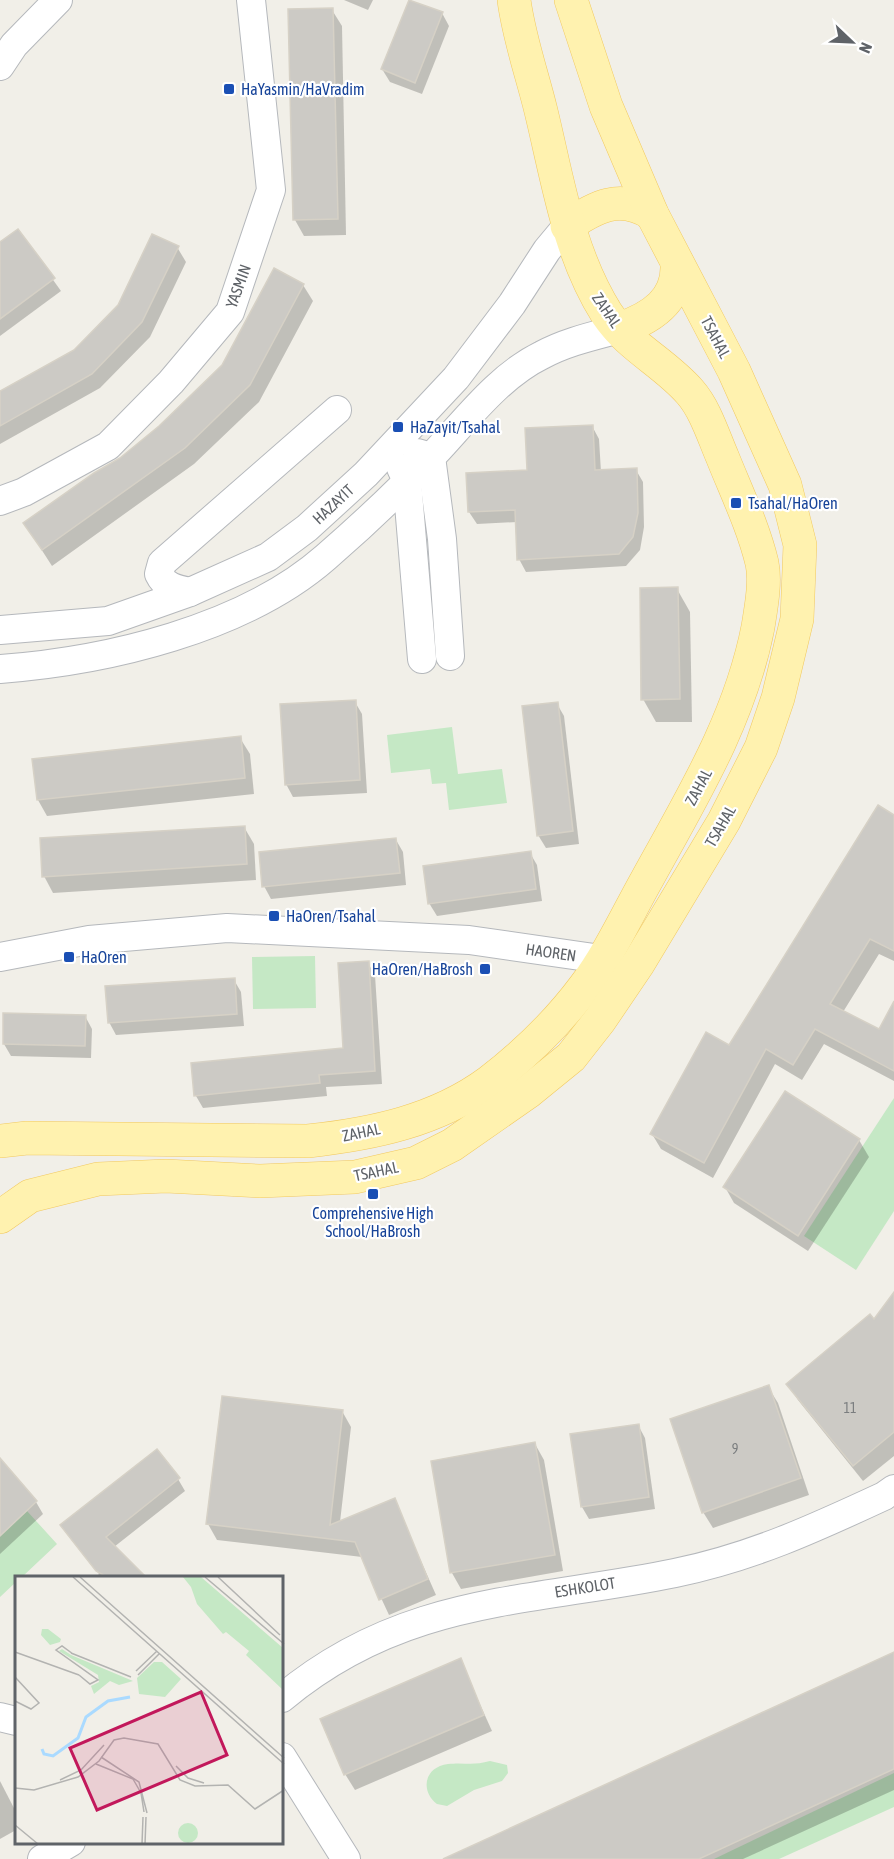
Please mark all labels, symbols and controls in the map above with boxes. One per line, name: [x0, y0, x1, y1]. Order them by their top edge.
north arrow: [822, 12, 882, 72]
text: N: [856, 40, 876, 56]
place label: HaYasmin/HaVradim: [241, 80, 365, 98]
marker: HaYasmin/HaVradim: [222, 82, 236, 96]
street label: YASMIN: [222, 262, 254, 310]
street label: ZAHAL: [589, 289, 626, 332]
street label: TSAHAL: [698, 313, 735, 362]
place label: HaZayit/Tsahal: [410, 418, 501, 437]
marker: HaZayit/Tsahal: [391, 420, 405, 434]
street label: HAZAYIT: [309, 481, 357, 527]
place label: Tsahal/HaOren: [748, 494, 838, 512]
marker: Tsahal/HaOren: [729, 496, 743, 510]
street label: ZAHAL: [681, 765, 715, 808]
street label: TSAHAL: [701, 801, 739, 850]
place label: HaOren/Tsahal: [286, 907, 377, 925]
marker: HaOren/Tsahal: [267, 909, 281, 923]
street label: HAOREN: [525, 940, 577, 964]
place label: HaOren: [81, 948, 127, 966]
marker: HaOren: [62, 950, 76, 964]
place label: HaOren/HaBrosh: [372, 960, 473, 978]
marker: HaOren/HaBrosh: [478, 962, 492, 976]
street label: ZAHAL: [340, 1119, 382, 1145]
street label: TSAHAL: [352, 1157, 401, 1184]
marker: Comprehensive High School/HaBrosh: [366, 1187, 380, 1201]
place label: Comprehensive High School/HaBrosh: [312, 1204, 434, 1240]
house number: 11: [843, 1400, 857, 1416]
house number: 9: [732, 1441, 738, 1457]
street label: ESHKOLOT: [553, 1573, 617, 1601]
inset map: [15, 1576, 284, 1844]

